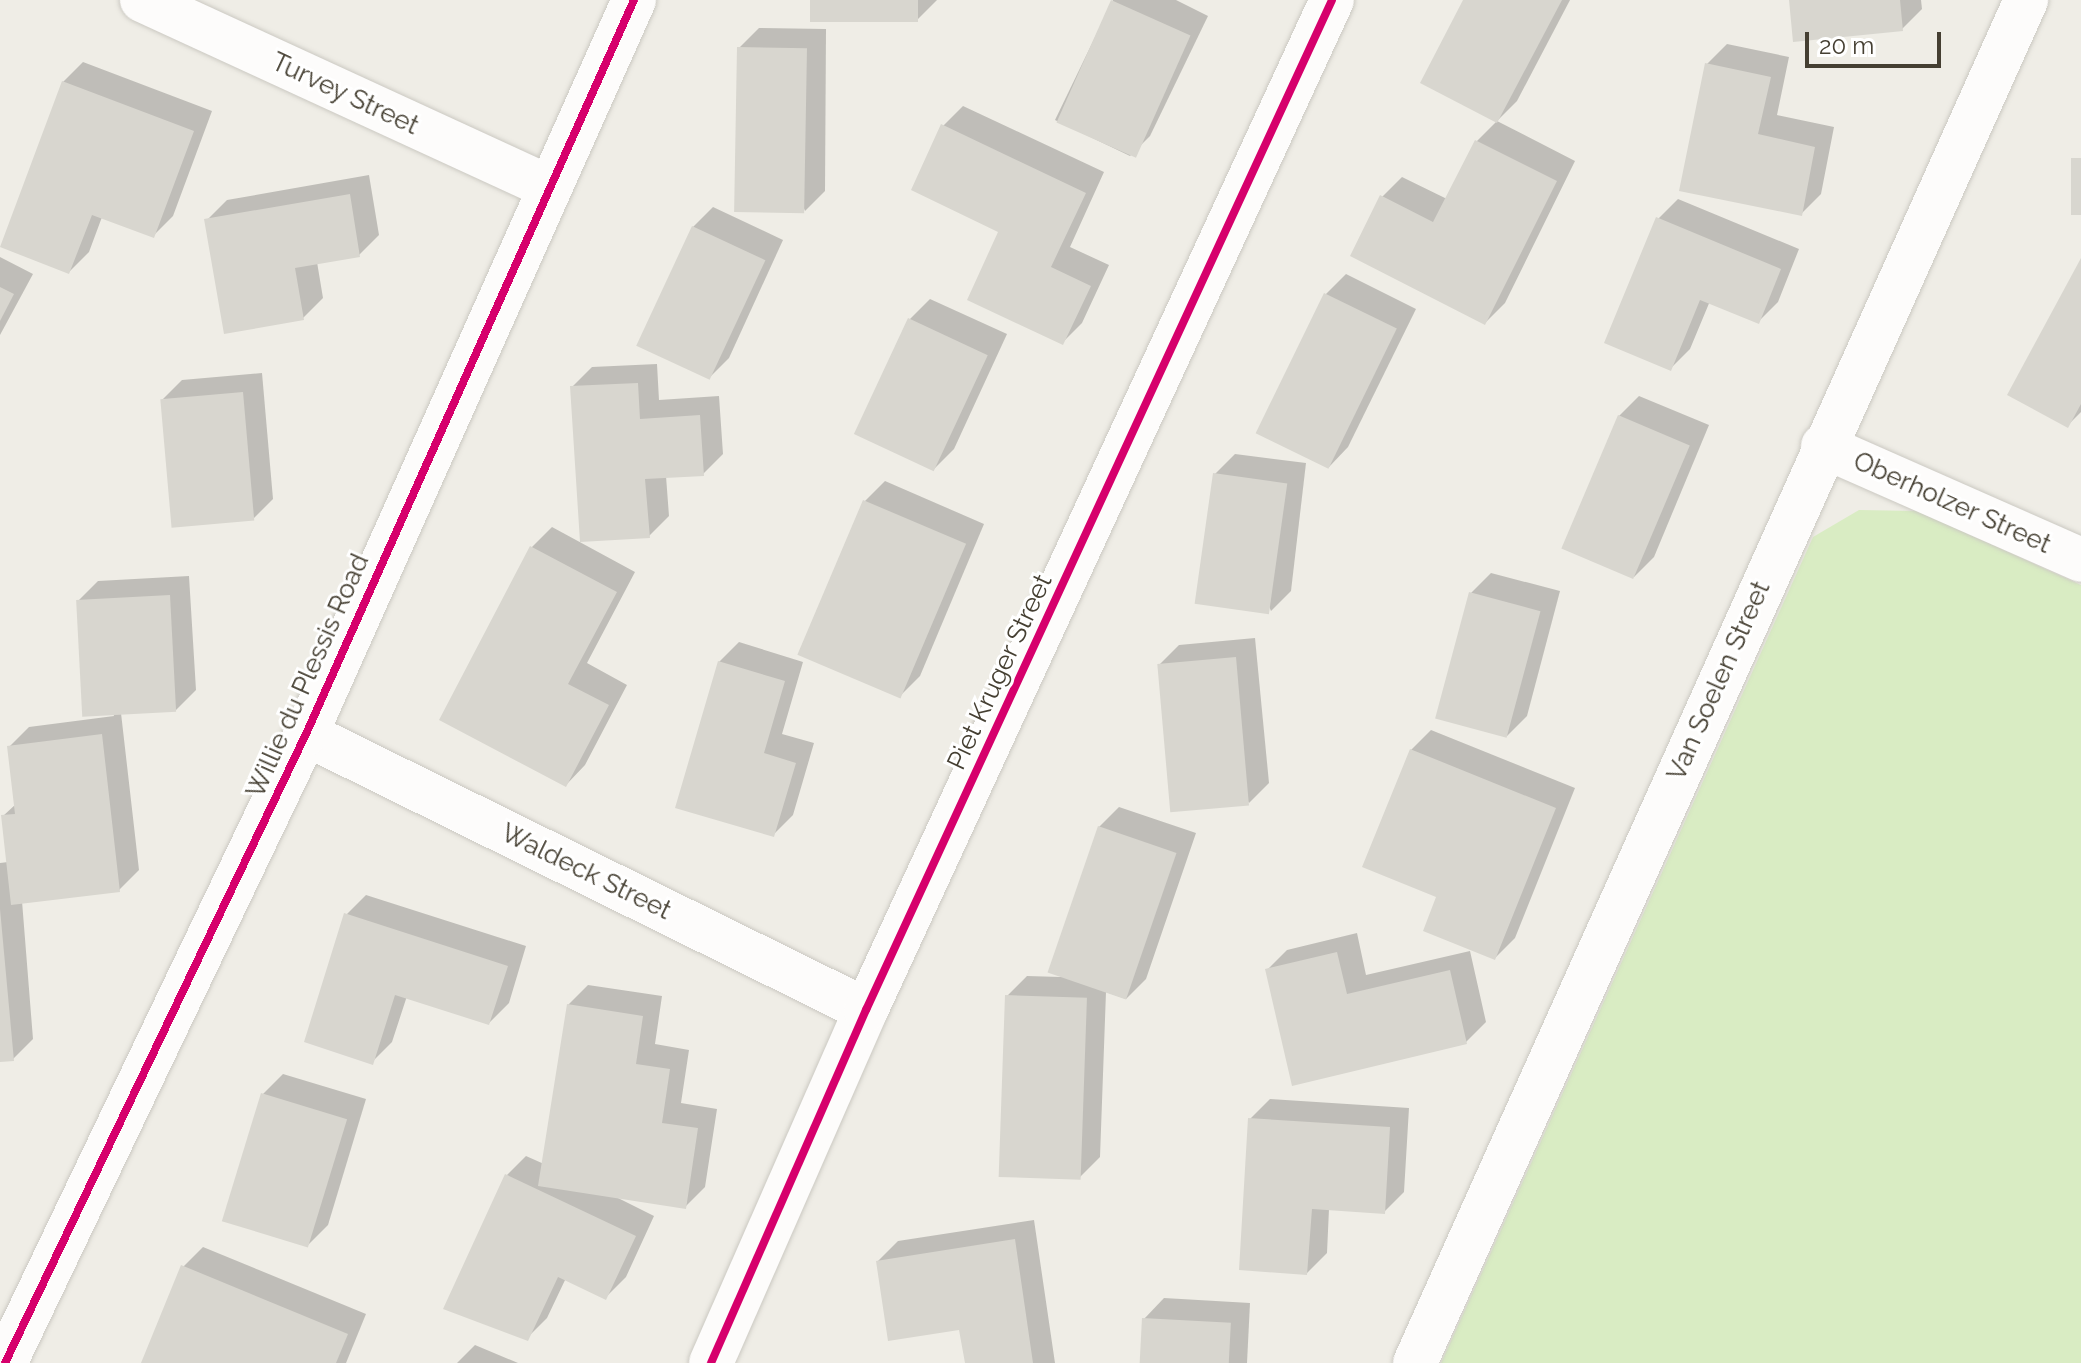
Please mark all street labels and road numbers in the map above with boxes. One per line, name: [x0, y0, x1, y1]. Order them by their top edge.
street label: Turvey Street: [266, 46, 424, 142]
street label: Oberholzer Street: [1848, 445, 2056, 561]
street label: Willie du Plessis Road: [240, 549, 376, 803]
street label: Piet Kruger Street: [941, 569, 1059, 775]
street label: Van Soelen Street: [1661, 576, 1777, 786]
street label: Waldeck Street: [496, 817, 676, 927]

